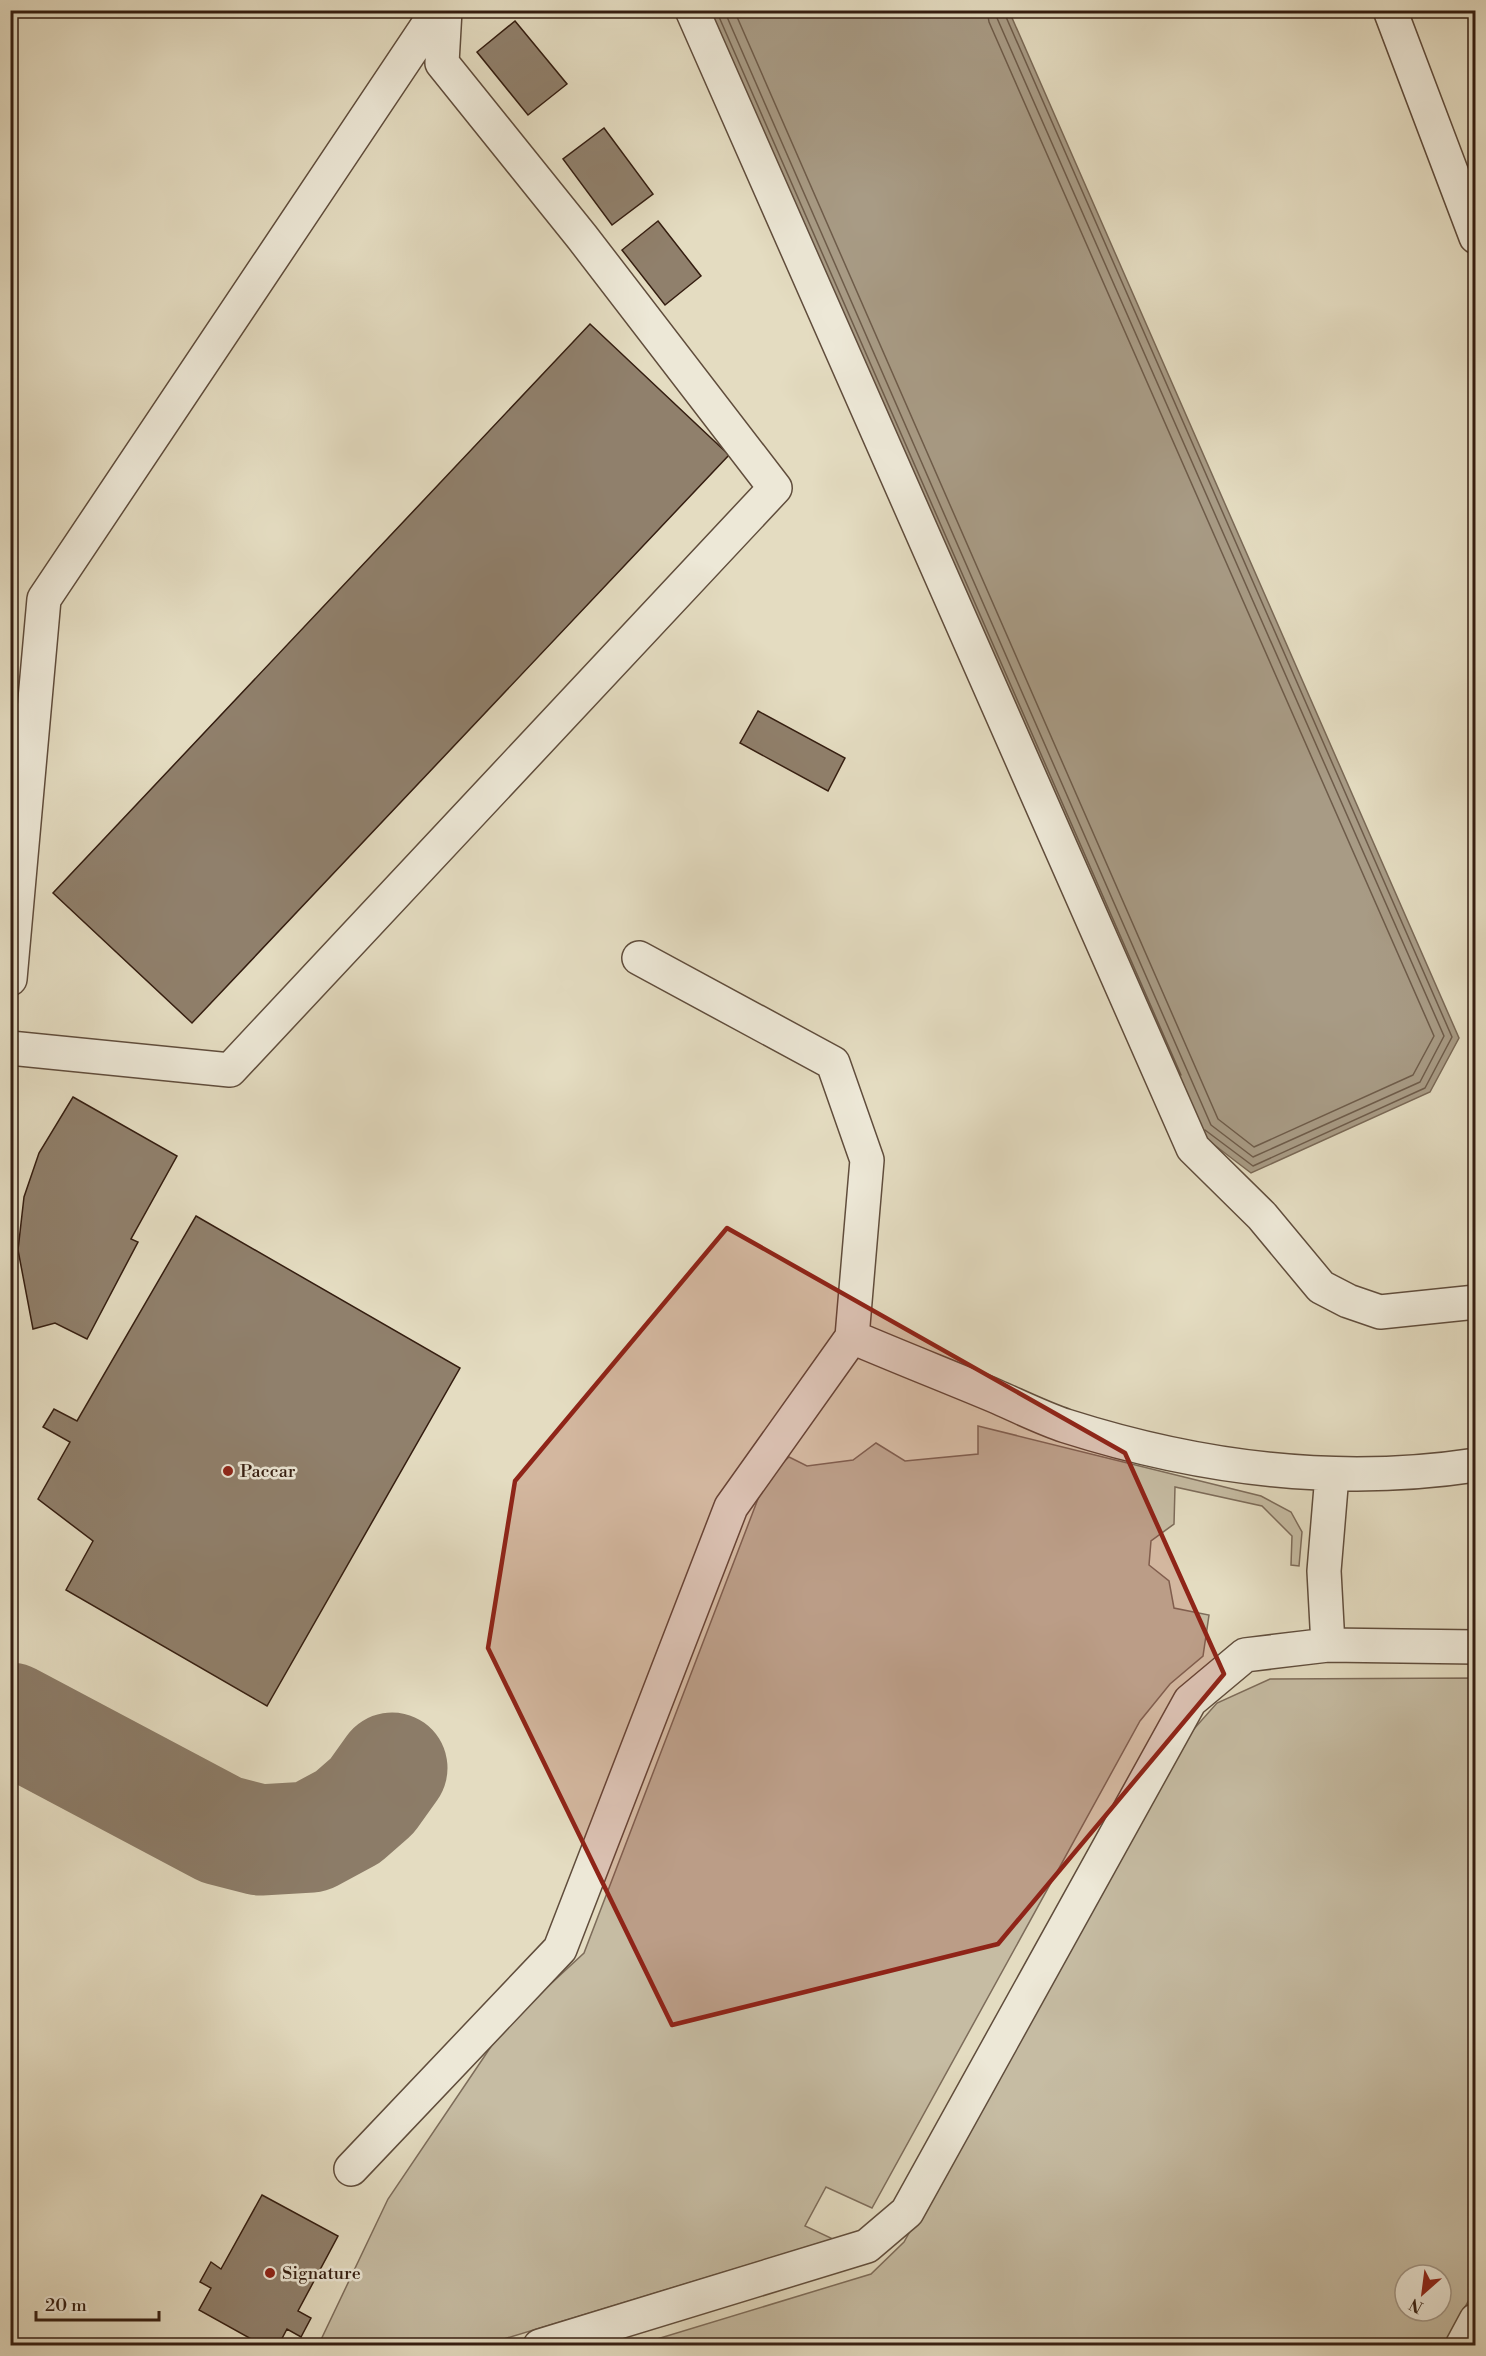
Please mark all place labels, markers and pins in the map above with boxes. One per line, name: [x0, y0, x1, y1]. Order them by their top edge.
place label: Paccar: [240, 1460, 296, 1483]
marker: Paccar: [221, 1464, 235, 1478]
place label: Signature: [282, 2262, 361, 2285]
marker: Signature: [263, 2266, 277, 2280]

